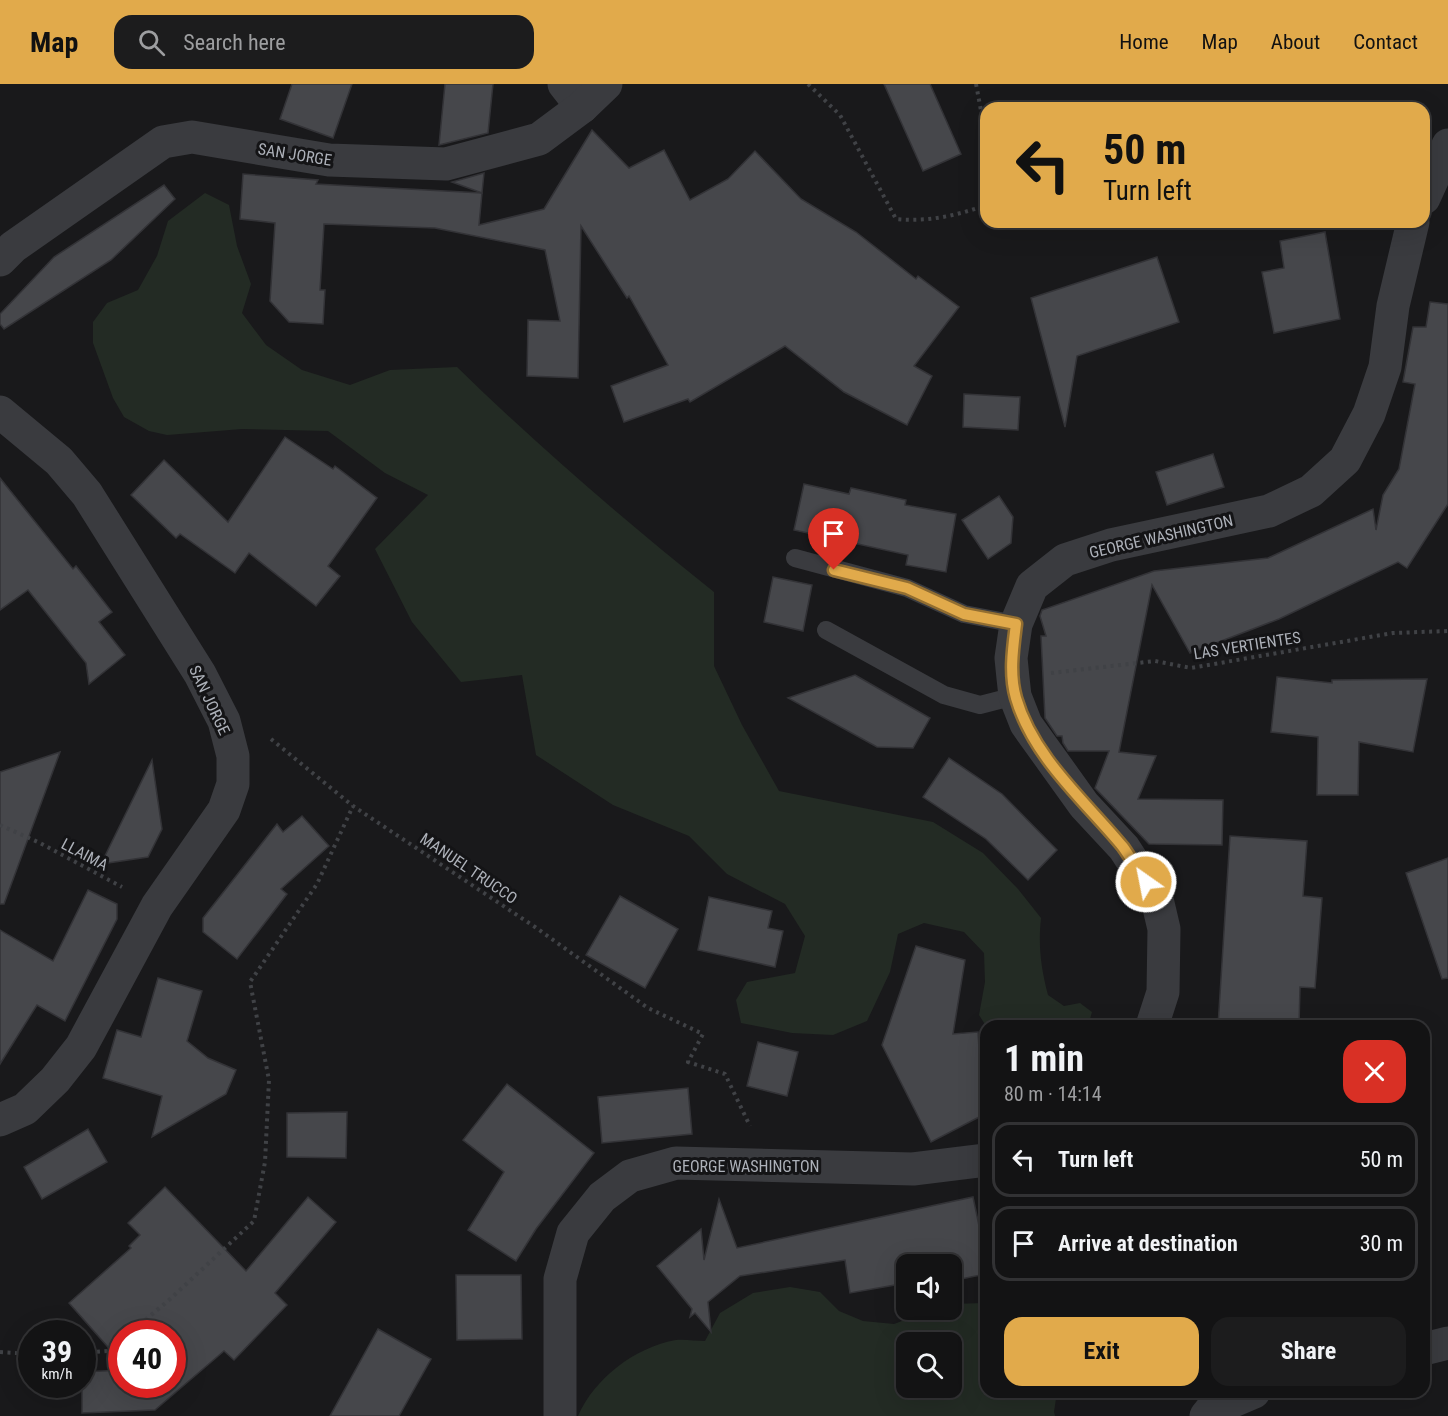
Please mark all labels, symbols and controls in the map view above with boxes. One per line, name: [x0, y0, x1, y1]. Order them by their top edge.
search box: [114, 15, 534, 69]
text: Map: [30, 26, 78, 59]
icon: search: [135, 26, 168, 59]
text: Search here: [183, 30, 286, 55]
text: Home: [1119, 30, 1169, 54]
text: Map: [1202, 30, 1238, 54]
text: About: [1271, 30, 1320, 54]
text: Contact: [1353, 30, 1418, 54]
text: 50 m: [1103, 125, 1186, 174]
icon: left: [1004, 126, 1082, 204]
street label: SAN JORGE: [257, 139, 333, 170]
text: Turn left: [1103, 175, 1192, 207]
pin: [808, 508, 859, 570]
street label: GEORGE WASHINGTON: [1087, 511, 1235, 562]
icon: arrive: [817, 517, 850, 550]
street label: LAS VERTIENTES: [1192, 628, 1302, 663]
street label: SAN JORGE: [185, 663, 234, 738]
street label: MANUEL TRUCCO: [417, 829, 521, 908]
street label: LLAIMA: [58, 834, 111, 875]
position arrow: [1114, 850, 1178, 914]
text: 1 min: [1004, 1038, 1084, 1080]
button: close: [1343, 1040, 1406, 1103]
text: 80 m · 14:14: [1004, 1082, 1102, 1106]
icon: left: [1007, 1143, 1040, 1176]
text: Turn left: [1058, 1147, 1133, 1172]
text: 50 m: [1360, 1147, 1403, 1172]
street label: GEORGE WASHINGTON: [673, 1157, 819, 1176]
icon: arrive: [1007, 1227, 1040, 1260]
text: Arrive at destination: [1058, 1231, 1238, 1256]
text: 30 m: [1360, 1231, 1403, 1256]
map controls: [896, 1254, 962, 1398]
button: sound: [896, 1254, 962, 1320]
button: Exit: [1004, 1317, 1199, 1386]
button: Share: [1211, 1317, 1406, 1386]
speed limit sign: 40: [108, 1320, 186, 1398]
button: search: [896, 1332, 962, 1398]
text: 39: [42, 1334, 72, 1369]
text: km/h: [42, 1365, 72, 1383]

